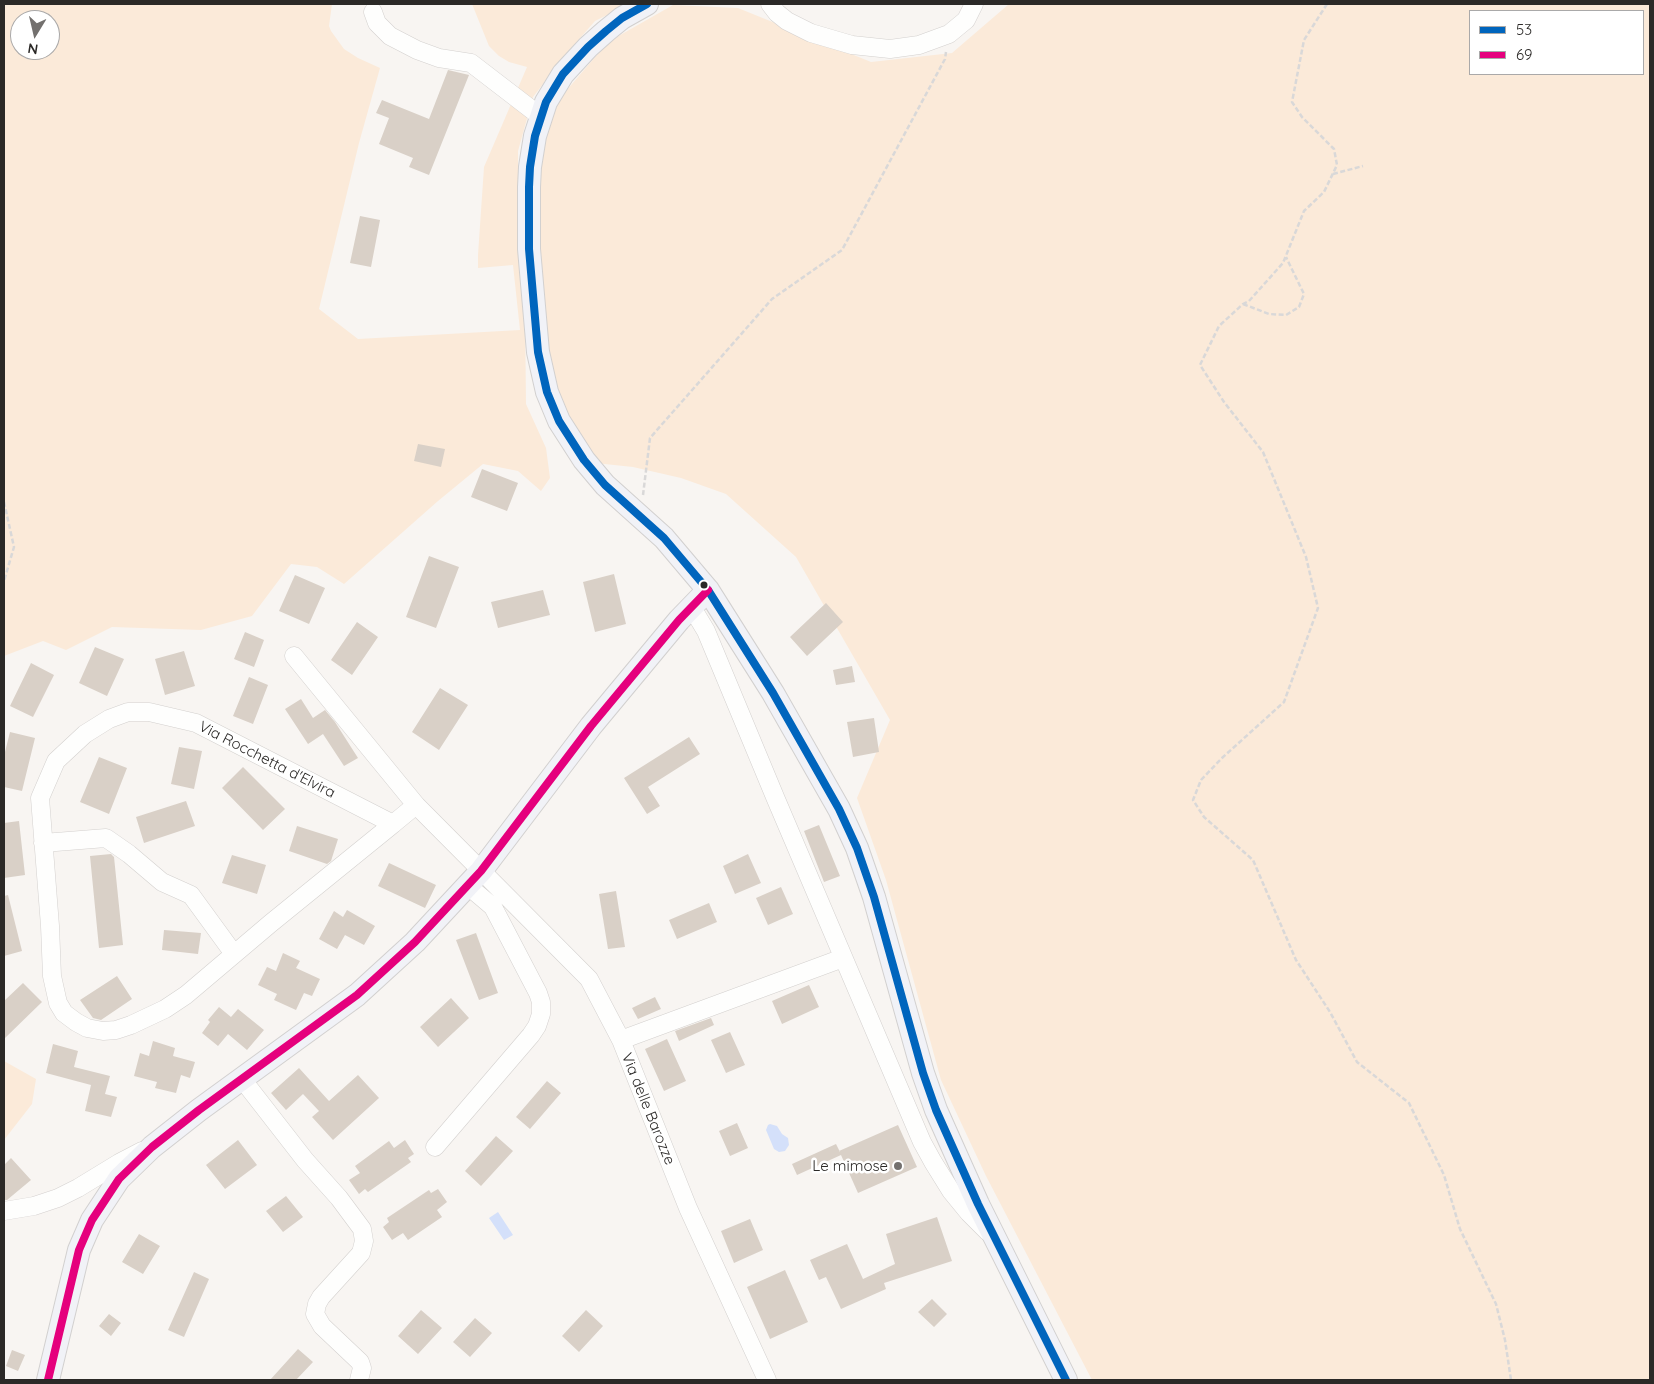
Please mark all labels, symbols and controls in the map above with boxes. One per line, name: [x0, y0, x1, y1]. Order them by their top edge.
north arrow: [10, 10, 60, 60]
legend: [1469, 10, 1644, 75]
text: 53: [1516, 20, 1532, 39]
text: N: [26, 39, 39, 59]
text: 69: [1516, 45, 1532, 64]
unlabelled marker: [699, 580, 709, 590]
street label: Via Rocchetta d'Elvira: [196, 718, 338, 802]
street label: Via delle Barozze: [617, 1050, 679, 1168]
place label: Le mimose: [812, 1157, 888, 1175]
marker: Le mimose: [892, 1160, 904, 1172]

